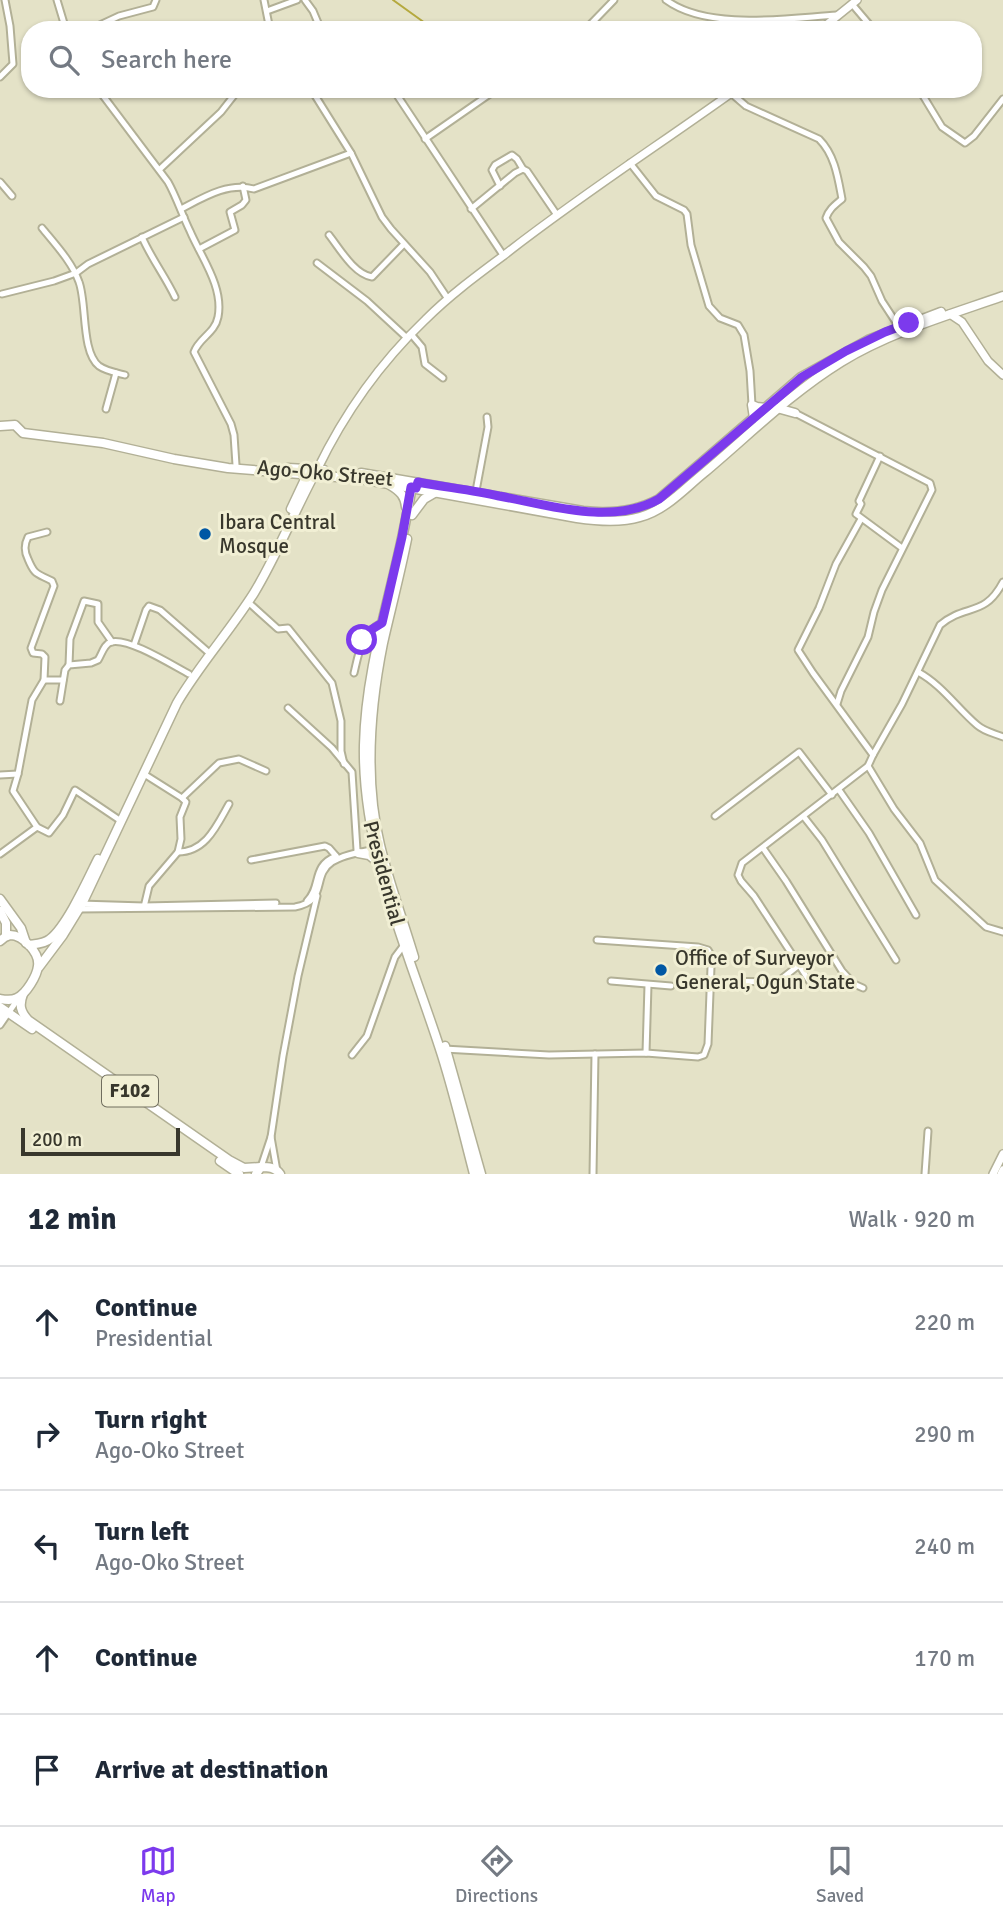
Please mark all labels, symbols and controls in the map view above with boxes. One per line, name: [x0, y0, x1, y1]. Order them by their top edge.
search box: [21, 21, 982, 98]
icon: search: [45, 41, 83, 79]
text: Search here: [101, 44, 232, 76]
route end: [893, 307, 924, 338]
street label: Ago-Oko Street: [256, 454, 394, 492]
place label: Ibara Central Mosque: [219, 509, 336, 559]
marker: Ibara Central Mosque: [197, 526, 213, 542]
route start: [346, 624, 377, 655]
street label: Presidential: [358, 818, 410, 928]
place label: Office of Surveyor General, Ogun State: [675, 945, 855, 995]
marker: Office of Surveyor General, Ogun State: [653, 962, 669, 978]
road number: F102: [102, 1076, 158, 1106]
scale bar: [21, 1125, 180, 1157]
text: 200 m: [32, 1128, 82, 1152]
text: 12 min: [28, 1201, 117, 1238]
text: Walk · 920 m: [849, 1205, 975, 1234]
text: Continue: [95, 1292, 197, 1324]
icon: ahead: [28, 1303, 66, 1341]
text: 220 m: [914, 1308, 975, 1337]
text: Presidential: [95, 1324, 213, 1353]
text: Turn right: [95, 1404, 207, 1436]
icon: right: [28, 1415, 66, 1453]
text: 290 m: [914, 1420, 975, 1449]
text: Ago-Oko Street: [95, 1436, 244, 1465]
text: Turn left: [95, 1516, 189, 1548]
icon: left: [28, 1527, 66, 1565]
text: 240 m: [914, 1532, 975, 1561]
text: Ago-Oko Street: [95, 1548, 244, 1577]
icon: ahead: [28, 1639, 66, 1677]
text: Continue: [95, 1642, 197, 1674]
text: 170 m: [914, 1644, 975, 1673]
icon: arrive: [28, 1751, 66, 1789]
text: Arrive at destination: [95, 1754, 328, 1786]
tab: Map: [139, 1842, 177, 1908]
tab: Directions: [455, 1842, 538, 1908]
tab: Saved: [816, 1842, 864, 1908]

